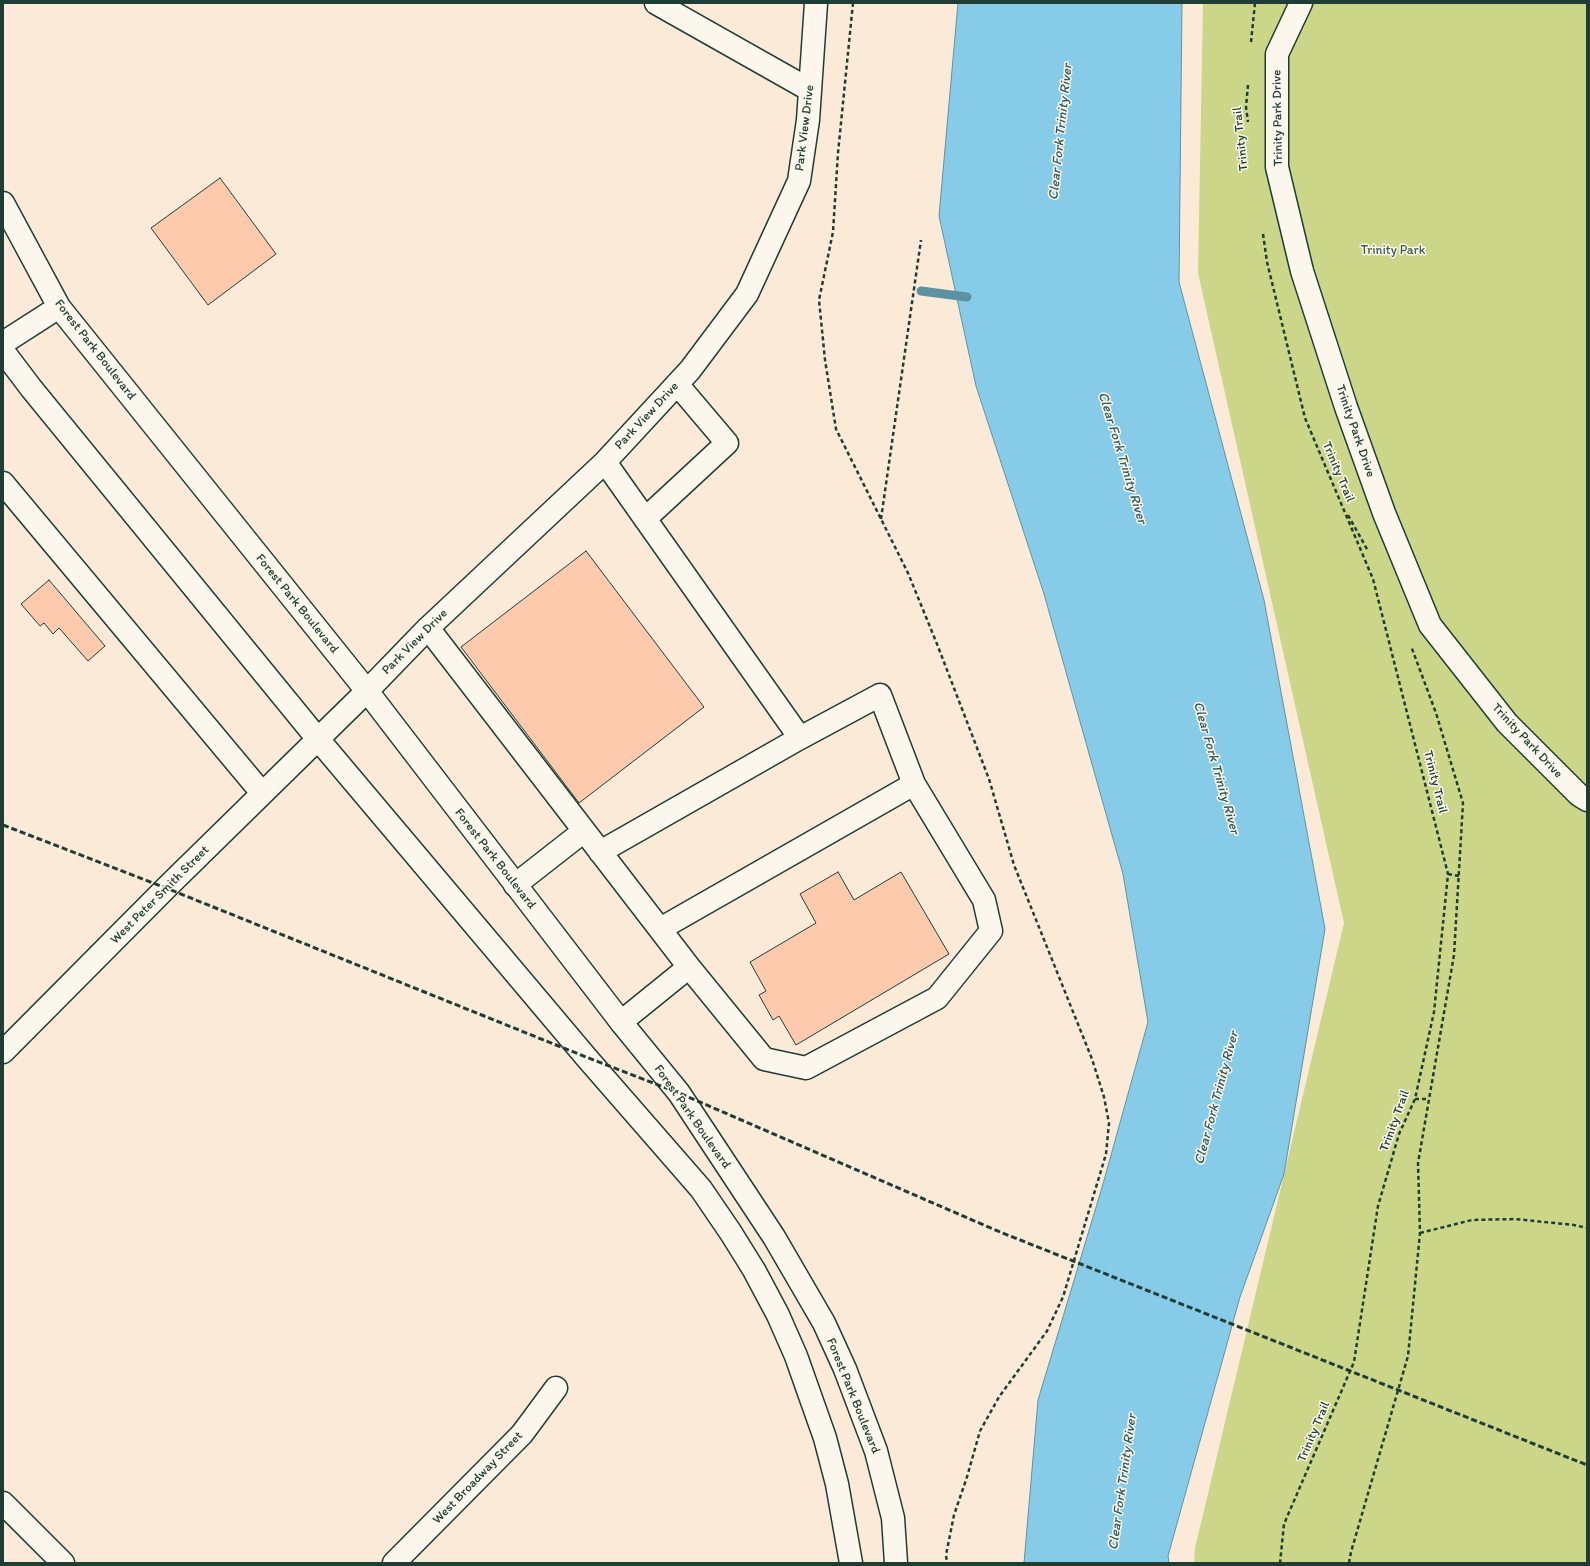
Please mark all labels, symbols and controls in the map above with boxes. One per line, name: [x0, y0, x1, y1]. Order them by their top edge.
water label: Clear Fork Trinity River: [1045, 63, 1077, 201]
street label: Trinity Park Drive: [1269, 69, 1287, 167]
street label: Park View Drive: [792, 84, 818, 172]
street label: Trinity Trail: [1230, 106, 1252, 172]
park label: Trinity Park: [1361, 243, 1425, 259]
street label: Forest Park Boulevard: [51, 297, 139, 403]
street label: Park View Drive: [612, 379, 682, 453]
street label: Trinity Park Drive: [1332, 383, 1378, 479]
water label: Clear Fork Trinity River: [1094, 390, 1150, 526]
street label: Trinity Trail: [1318, 439, 1358, 505]
street label: Forest Park Boulevard: [252, 551, 342, 657]
street label: Park View Drive: [379, 606, 451, 678]
water label: Clear Fork Trinity River: [1189, 700, 1243, 836]
street label: Trinity Park Drive: [1488, 700, 1566, 782]
street label: Trinity Trail: [1420, 749, 1450, 815]
street label: Forest Park Boulevard: [451, 806, 539, 912]
street label: West Peter Smith Street: [107, 842, 213, 948]
water label: Clear Fork Trinity River: [1191, 1030, 1243, 1166]
street label: Forest Park Boulevard: [650, 1062, 734, 1172]
street label: Trinity Trail: [1377, 1088, 1413, 1154]
street label: Forest Park Boulevard: [823, 1336, 883, 1456]
street label: Trinity Trail: [1294, 1399, 1334, 1465]
water label: Clear Fork Trinity River: [1105, 1413, 1141, 1551]
street label: West Broadway Street: [430, 1428, 526, 1528]

